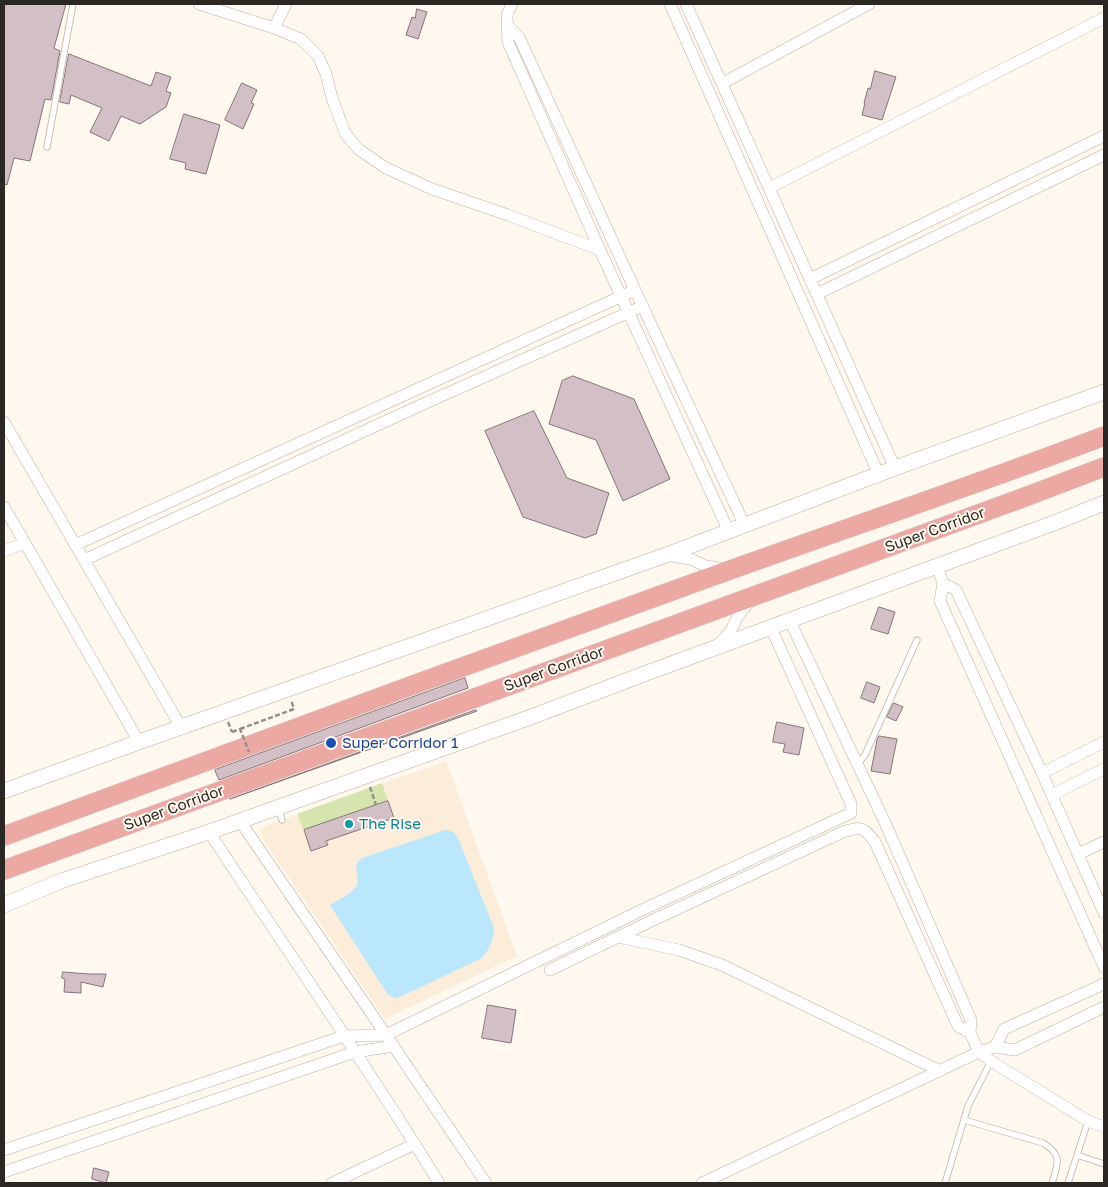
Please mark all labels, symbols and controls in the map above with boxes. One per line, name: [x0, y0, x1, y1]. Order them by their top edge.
street label: Super Corridor: [882, 504, 988, 556]
street label: Super Corridor: [501, 643, 607, 695]
place label: Super Corridor 1: [342, 734, 458, 752]
marker: Super Corridor 1: [324, 736, 338, 750]
street label: Super Corridor: [121, 782, 227, 834]
place label: The Rise: [359, 815, 421, 833]
marker: The Rise: [343, 818, 355, 830]

